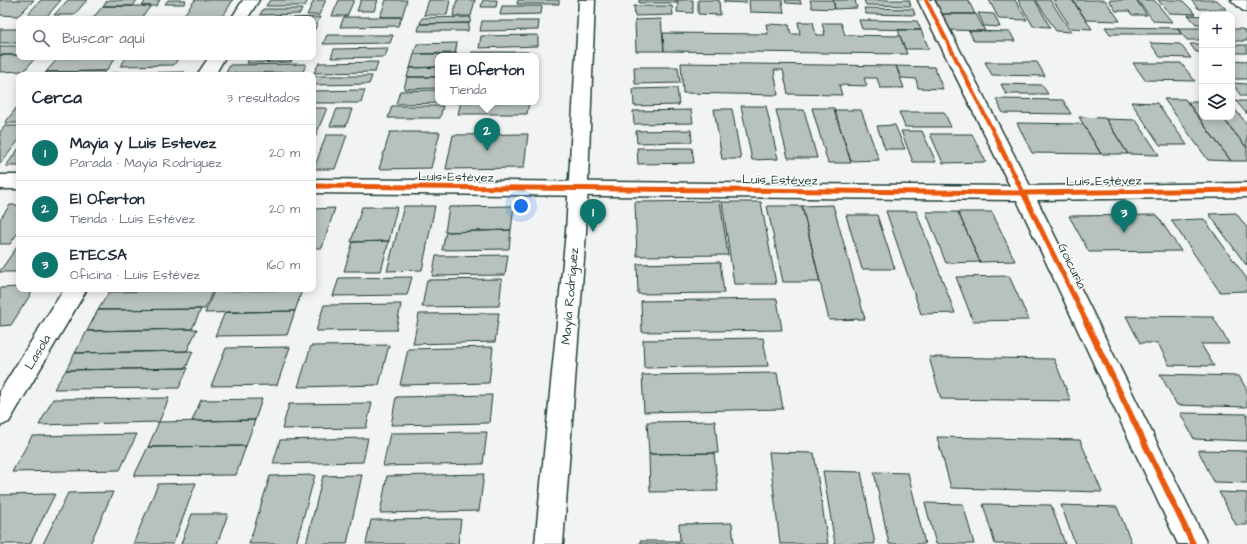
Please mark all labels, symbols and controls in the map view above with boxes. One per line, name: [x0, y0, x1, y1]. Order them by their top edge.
map controls: [1199, 12, 1235, 120]
button: +: [1199, 12, 1235, 48]
search box: [16, 16, 316, 60]
icon: search: [30, 27, 52, 49]
text: Buscar aquí: [62, 28, 144, 49]
button: −: [1199, 48, 1235, 84]
popup: [435, 53, 539, 105]
text: El Oferton: [450, 60, 524, 81]
text: Tienda: [450, 81, 487, 99]
button: layers: [1199, 84, 1235, 120]
text: Cerca: [32, 86, 82, 110]
text: 3 resultados: [226, 89, 300, 107]
pin: 2: [474, 118, 500, 151]
text: Mayia y Luis Estevez: [70, 133, 216, 154]
text: 1: [44, 144, 46, 162]
text: 20 m: [269, 144, 300, 162]
text: Parada · Mayía Rodríguez: [70, 154, 222, 172]
street label: Luis Estévez: [418, 167, 495, 187]
street label: Luis Estévez: [742, 170, 819, 190]
street label: Luis Estévez: [1066, 171, 1143, 191]
text: El Oferton: [70, 189, 145, 210]
your location: [511, 196, 531, 216]
pin: 1: [580, 199, 606, 232]
text: 2: [41, 200, 49, 218]
text: 20 m: [269, 200, 300, 218]
pin: 3: [1111, 200, 1137, 233]
text: Tienda · Luis Estévez: [70, 210, 195, 228]
street label: Goicuría: [1053, 240, 1091, 292]
text: ETECSA: [70, 245, 127, 266]
street label: Mayía Rodríguez: [557, 246, 584, 345]
text: 3: [42, 256, 48, 274]
text: 160 m: [267, 256, 300, 274]
text: Oficina · Luis Estévez: [70, 266, 200, 284]
street label: Lasola: [20, 331, 56, 373]

